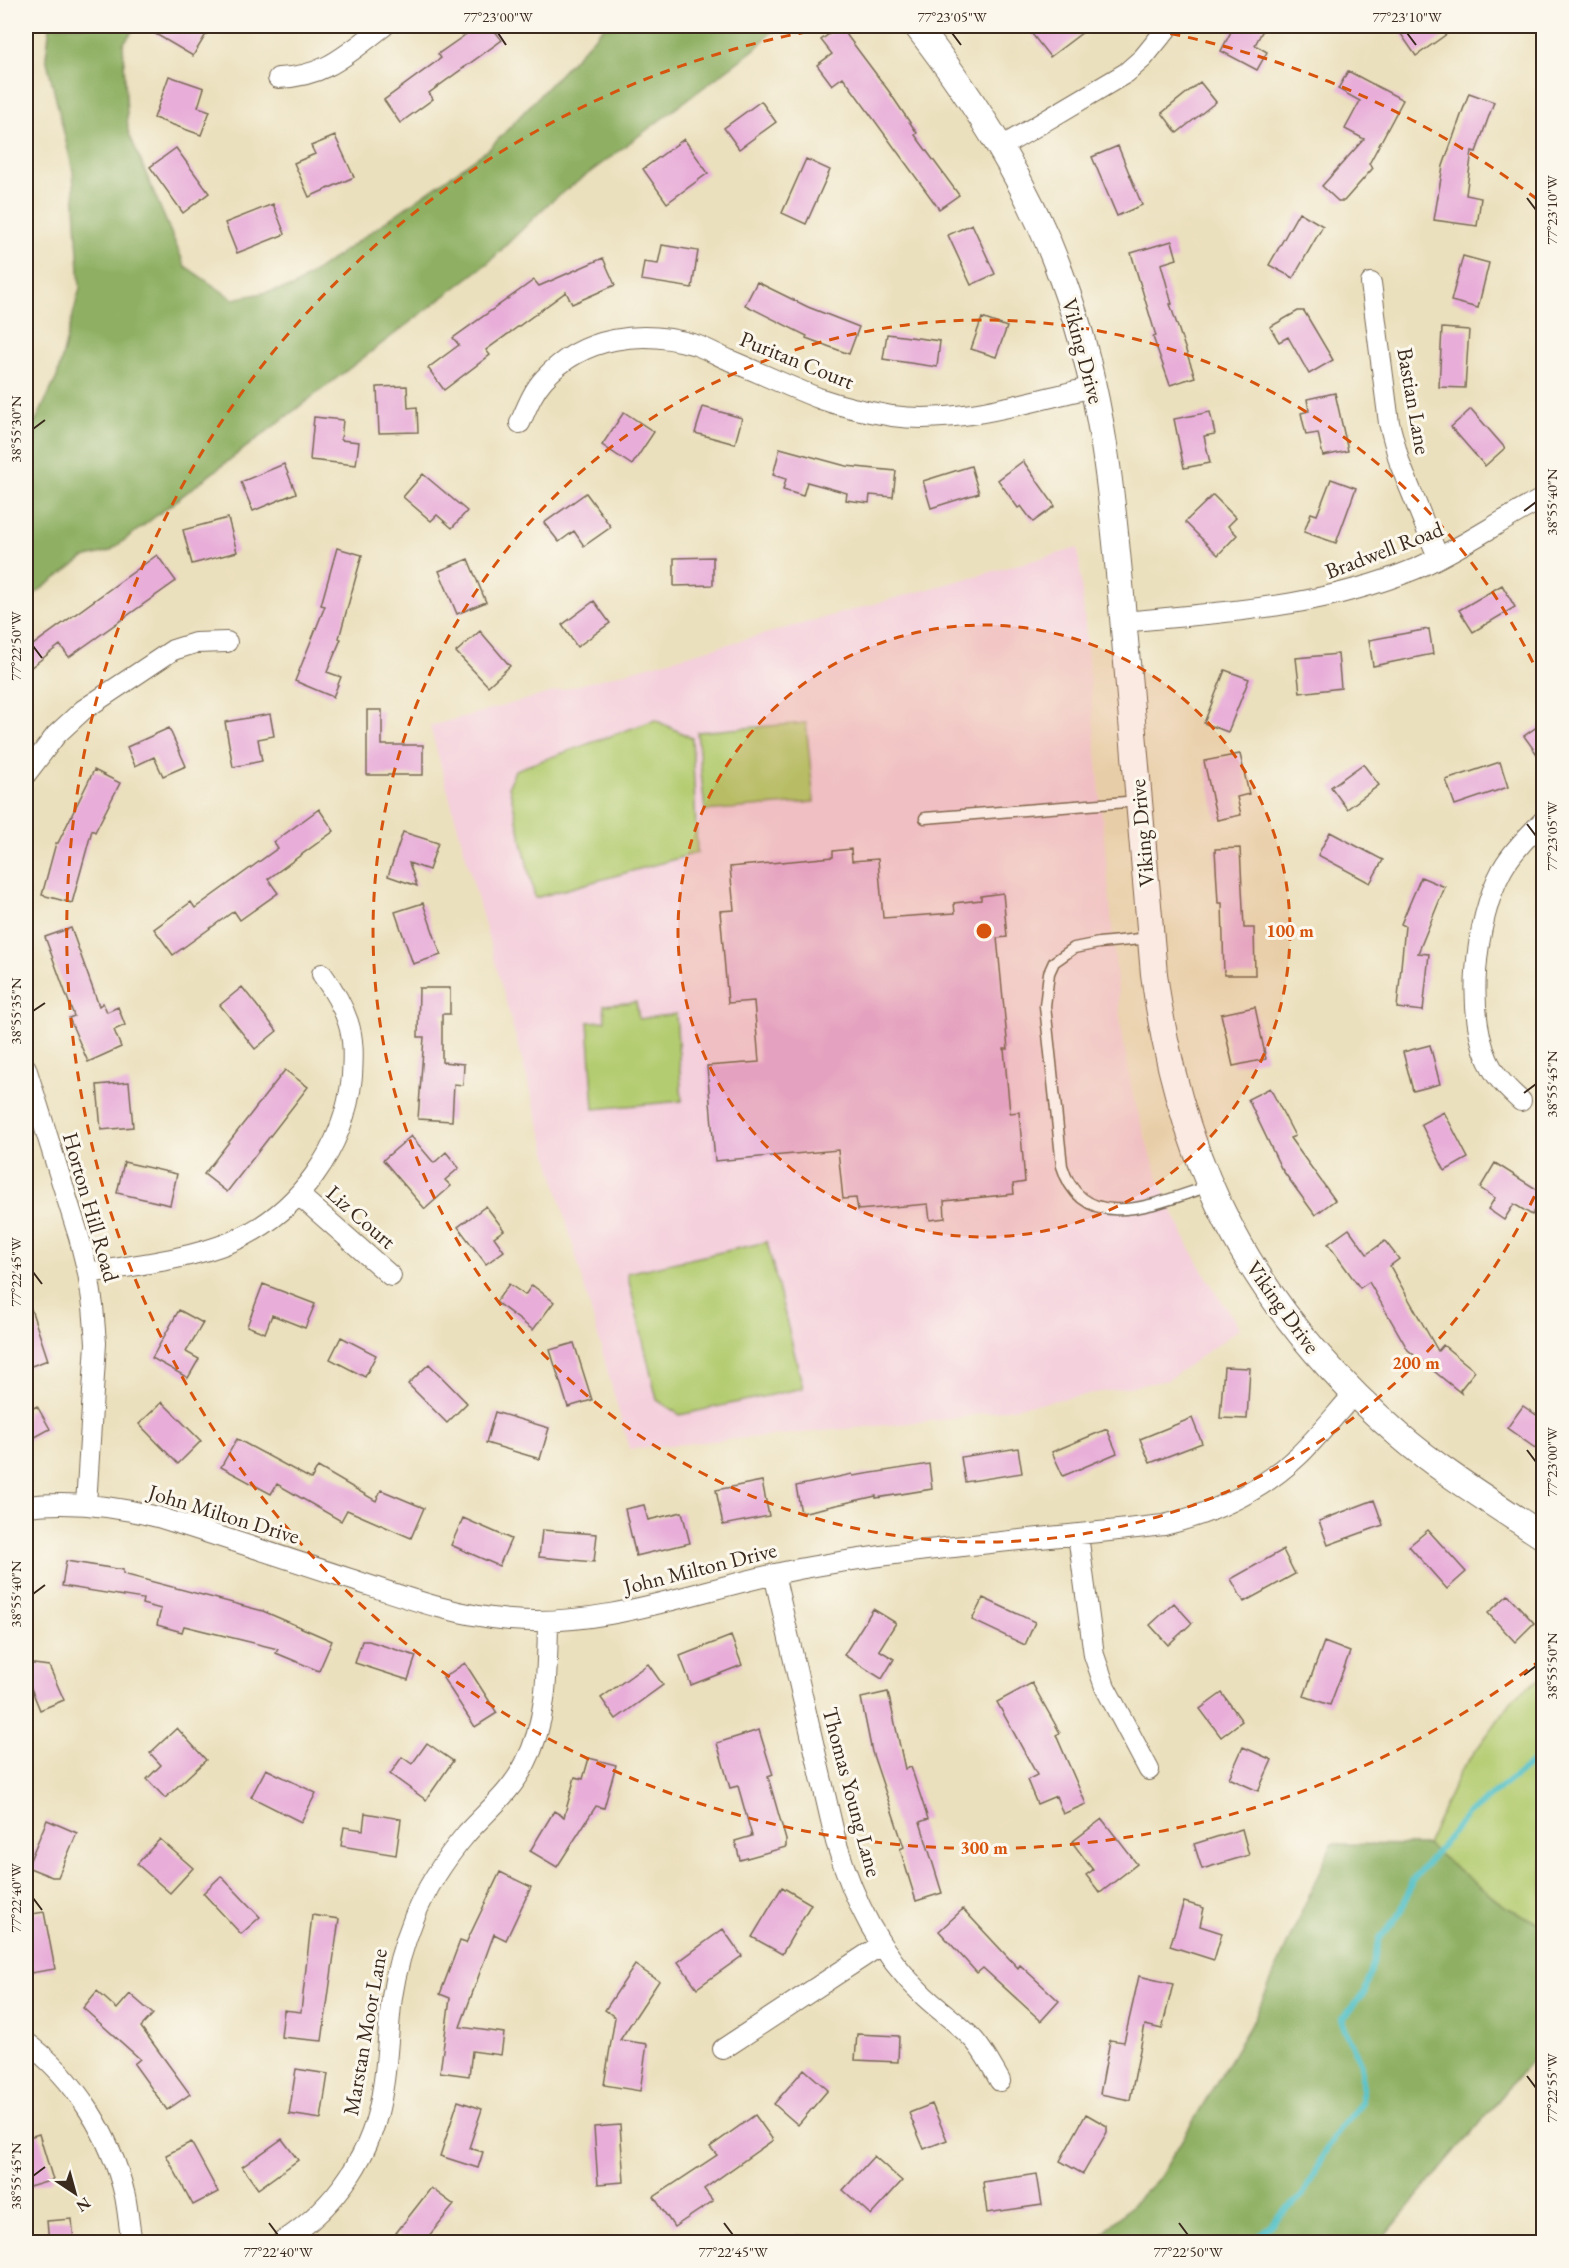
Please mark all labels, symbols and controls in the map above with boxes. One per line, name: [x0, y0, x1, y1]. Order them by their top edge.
text: 77°23'00"W: [463, 7, 533, 26]
text: 77°23'05"W: [917, 7, 987, 26]
text: 77°23'10"W: [1372, 7, 1442, 26]
text: 77°23'10"W: [1542, 175, 1561, 245]
street label: Viking Drive: [1055, 295, 1111, 407]
street label: Puritan Court: [736, 324, 858, 396]
street label: Bastian Lane: [1390, 345, 1438, 457]
text: 38°55'30"N: [6, 395, 25, 463]
text: 38°55'40"N: [1542, 468, 1561, 536]
street label: Bradwell Road: [1321, 514, 1448, 586]
text: 77°22'50"W: [6, 611, 25, 681]
street label: Viking Drive: [1123, 778, 1161, 888]
text: 77°23'05"W: [1542, 801, 1561, 871]
text: 100 m: [1266, 919, 1314, 942]
centre of rings: [974, 921, 994, 941]
text: 38°55'35"N: [6, 977, 25, 1045]
text: 38°55'45"N: [1542, 1050, 1561, 1118]
street label: Horton Hill Road: [56, 1129, 126, 1286]
street label: Liz Court: [320, 1179, 402, 1255]
text: 77°22'45"W: [6, 1237, 25, 1307]
street label: Viking Drive: [1240, 1255, 1327, 1360]
text: 200 m: [1392, 1351, 1440, 1374]
text: 77°23'00"W: [1542, 1427, 1561, 1497]
street label: John Milton Drive: [143, 1477, 304, 1551]
street label: John Milton Drive: [619, 1535, 780, 1602]
text: 38°55'40"N: [6, 1560, 25, 1628]
text: 38°55'50"N: [1542, 1632, 1561, 1700]
street label: Thomas Young Lane: [815, 1704, 889, 1881]
text: 300 m: [960, 1836, 1008, 1859]
text: 77°22'40"W: [6, 1863, 25, 1933]
street label: Marstan Moor Lane: [336, 1946, 394, 2118]
text: 77°22'55"W: [1542, 2053, 1561, 2123]
text: 38°55'45"N: [6, 2142, 25, 2210]
north arrow: [45, 2163, 105, 2223]
text: N: [72, 2192, 95, 2217]
text: 77°22'40"W: [243, 2242, 313, 2261]
text: 77°22'45"W: [698, 2242, 768, 2261]
text: 77°22'50"W: [1153, 2242, 1223, 2261]

